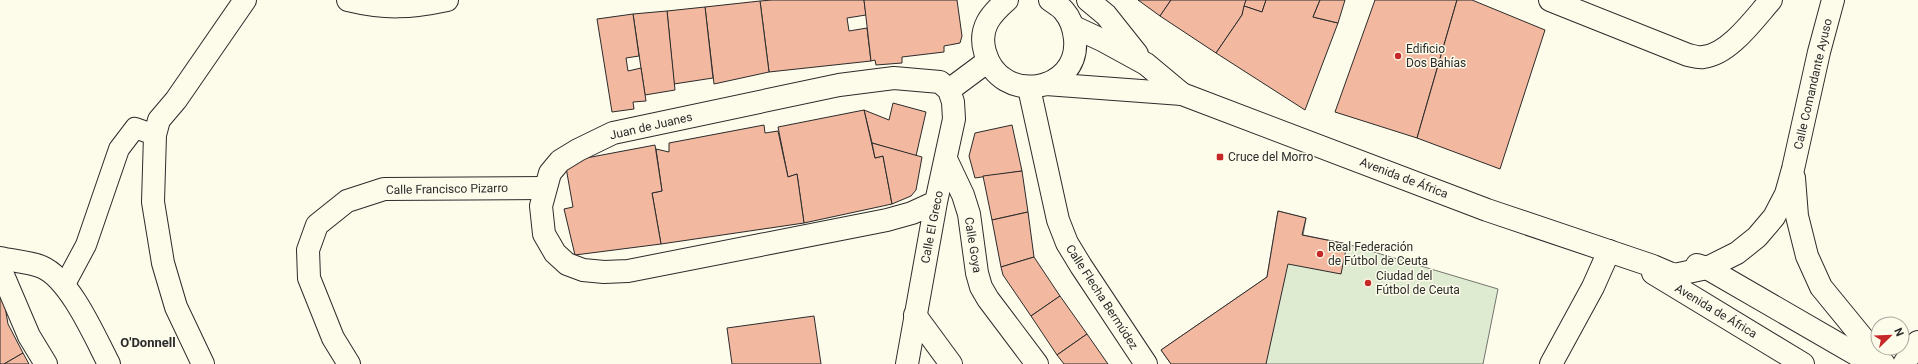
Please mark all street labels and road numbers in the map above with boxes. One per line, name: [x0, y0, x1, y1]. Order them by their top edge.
street label: Calle Comandante Ayuso: [1791, 17, 1835, 151]
street label: Juan de Juanes: [608, 110, 694, 142]
street label: Avenida de África: [1358, 154, 1450, 201]
street label: Calle Francisco Pizarro: [386, 181, 508, 197]
street label: Calle El Greco: [918, 189, 946, 265]
street label: Calle Goya: [962, 216, 984, 274]
street label: Calle Flecha Bermúdez: [1063, 242, 1141, 352]
street label: Avenida de África: [1672, 280, 1760, 341]

